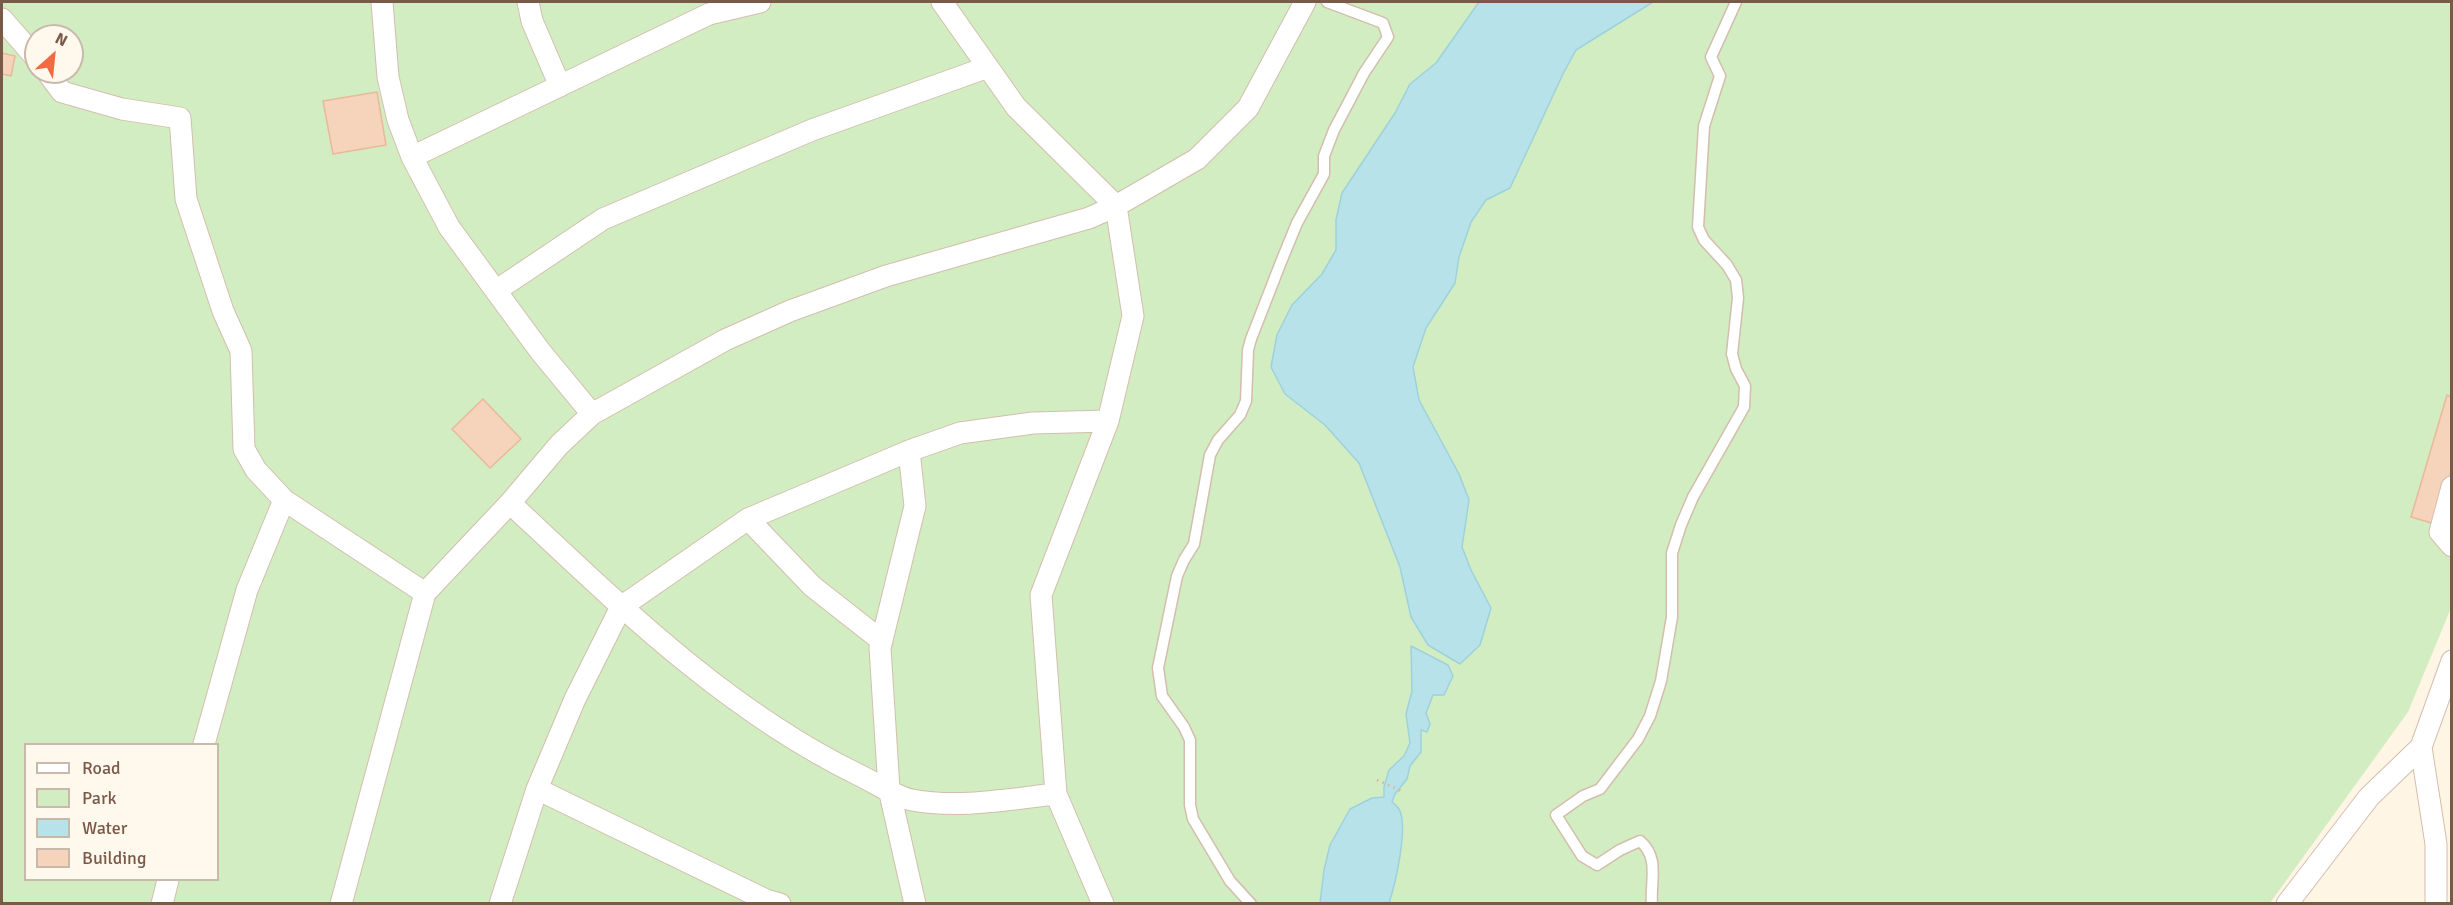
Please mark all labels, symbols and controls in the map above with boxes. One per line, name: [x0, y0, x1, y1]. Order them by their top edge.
north arrow: [24, 24, 84, 84]
text: N: [52, 28, 71, 51]
legend: [24, 743, 219, 881]
text: Road: [82, 757, 121, 779]
text: Park: [82, 787, 117, 809]
text: Water: [82, 817, 127, 839]
text: Building: [82, 847, 146, 869]

